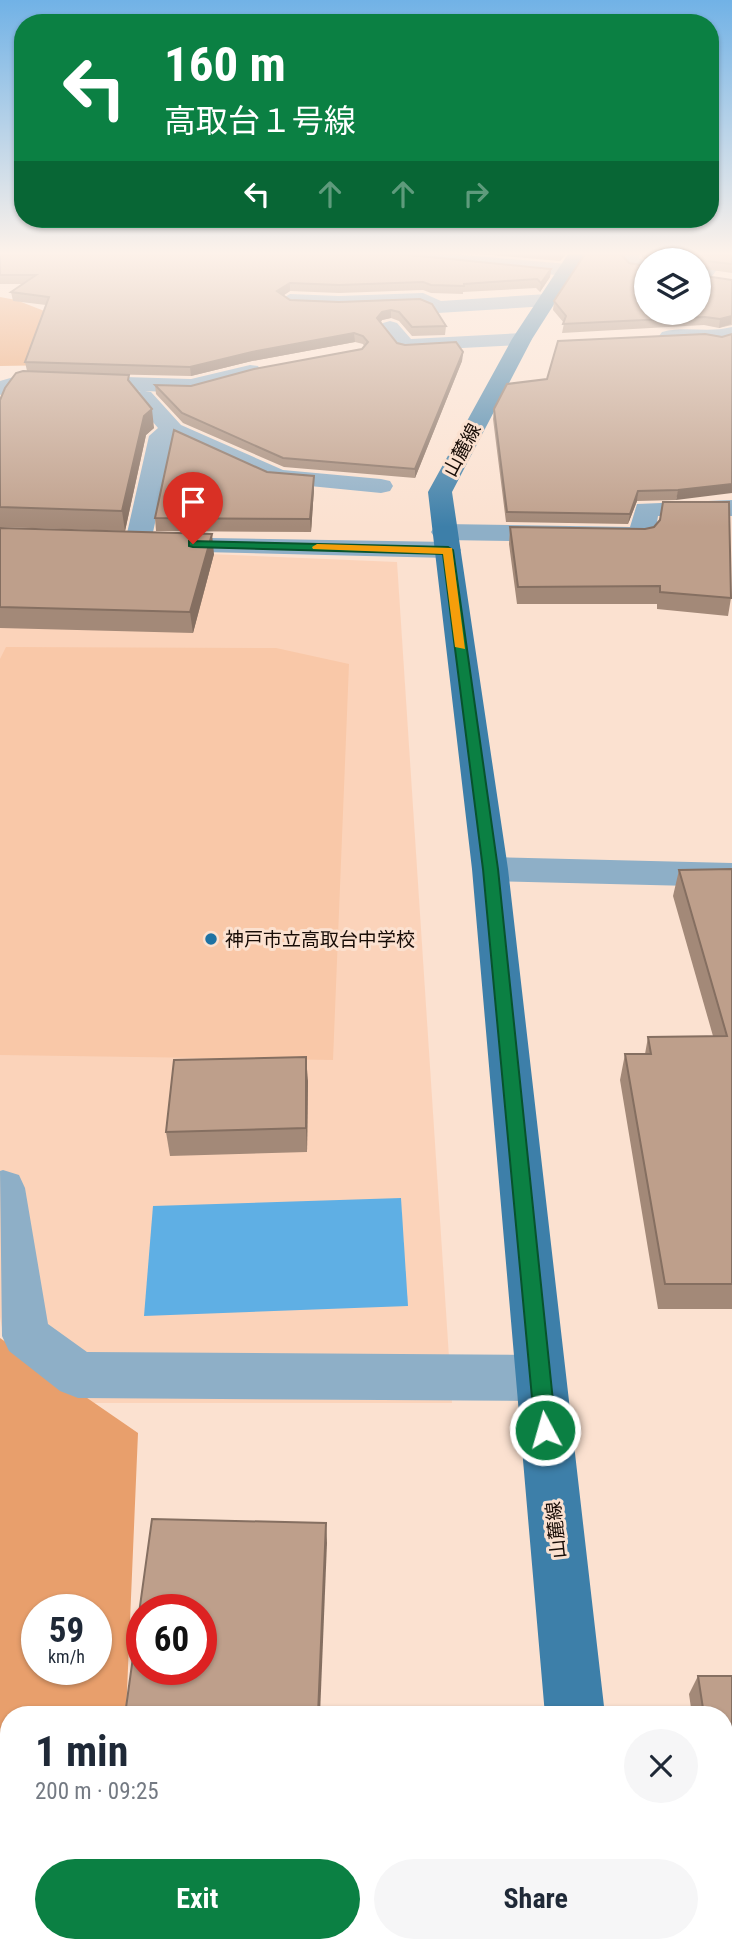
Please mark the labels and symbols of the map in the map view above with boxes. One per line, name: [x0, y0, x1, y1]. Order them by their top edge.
street label: 山麓線: [438, 419, 486, 481]
pin: [163, 472, 223, 544]
place label: 神戸市立高取台中学校: [225, 928, 415, 951]
marker: 神戸市立高取台中学校: [203, 931, 219, 947]
position arrow: [508, 1393, 582, 1467]
street label: 山麓線: [542, 1500, 570, 1560]
speed limit sign: 60: [126, 1594, 217, 1685]

